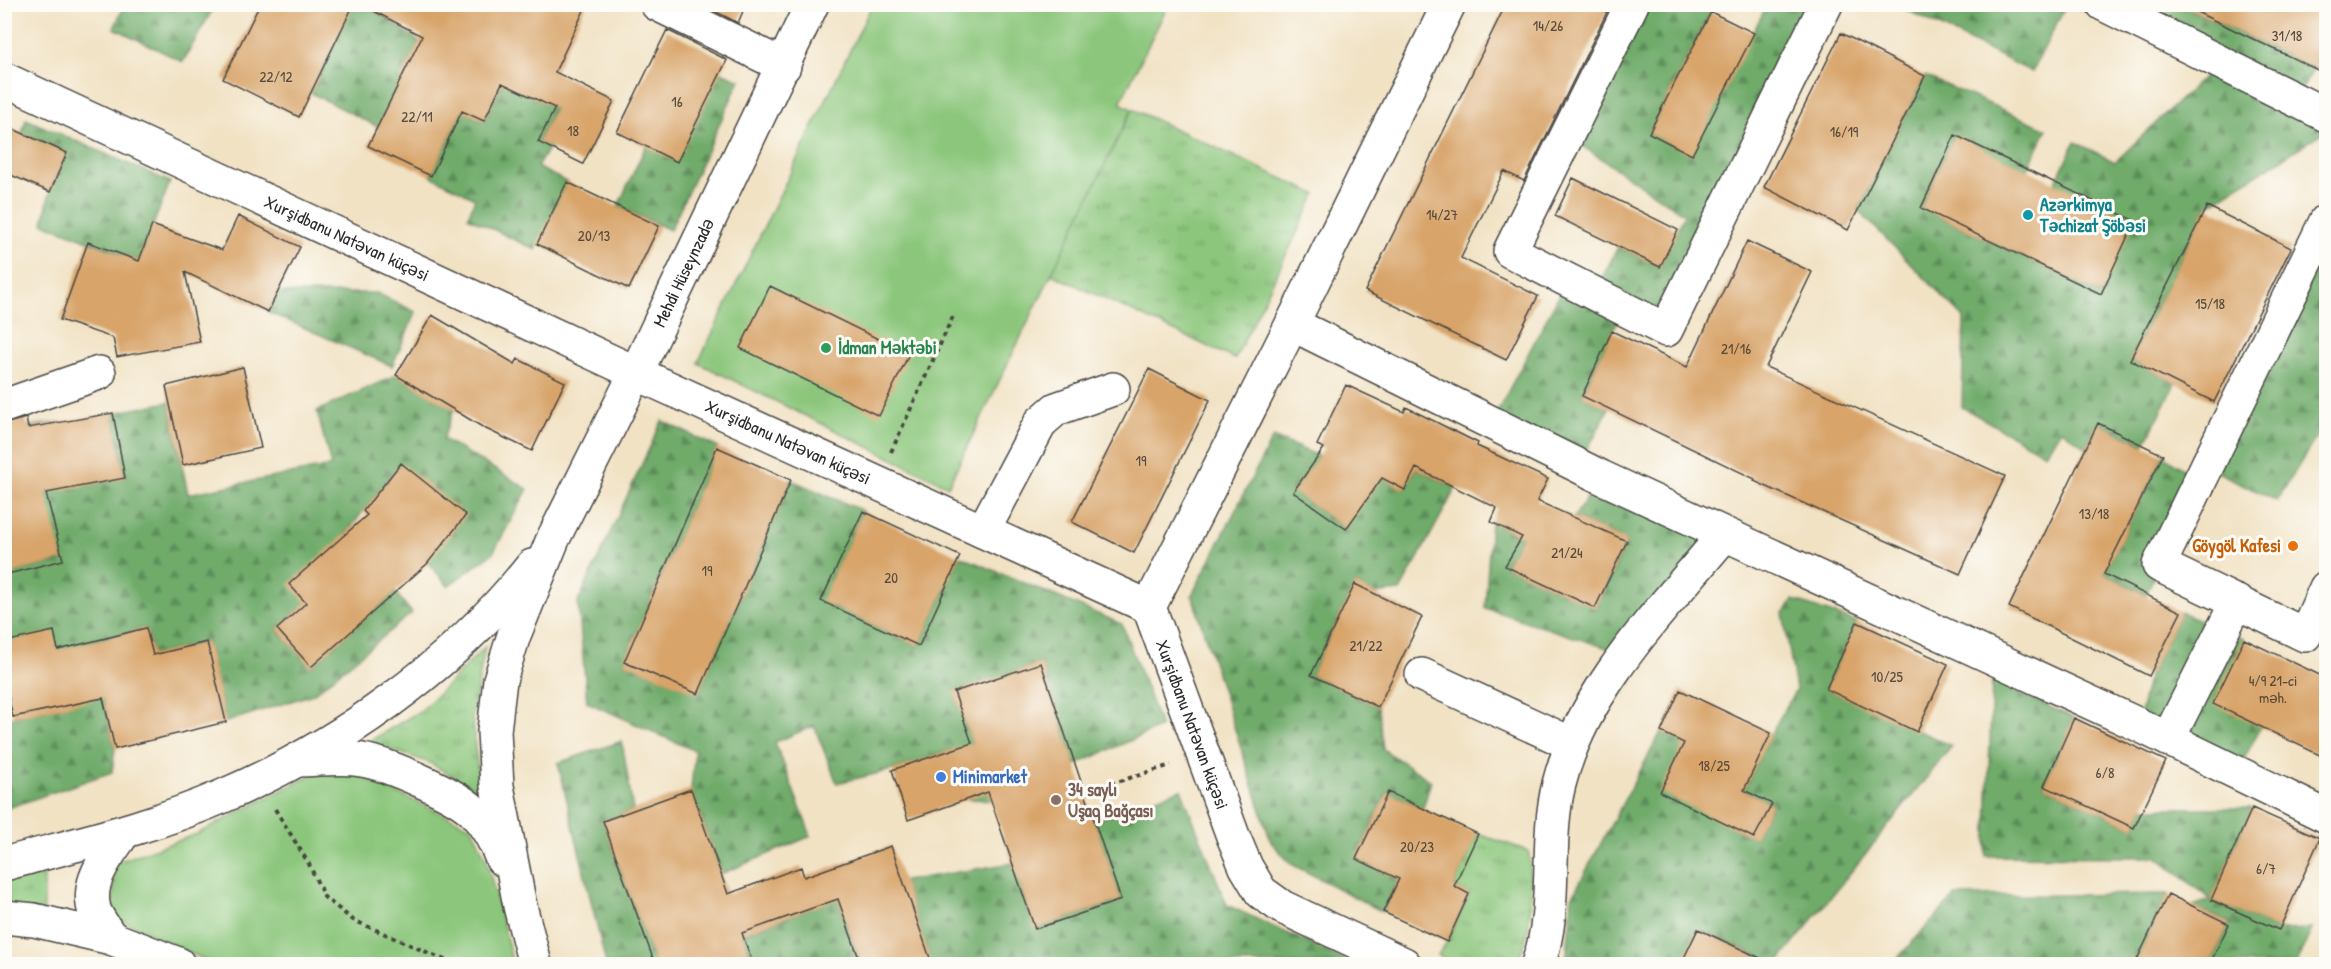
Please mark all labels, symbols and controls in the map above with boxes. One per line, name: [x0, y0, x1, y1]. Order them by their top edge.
house number: 14/26: [1533, 15, 1563, 36]
house number: 31/18: [2272, 25, 2302, 46]
house number: 22/12: [260, 66, 292, 87]
house number: 16: [671, 91, 683, 112]
house number: 22/11: [401, 106, 433, 127]
house number: 18: [567, 120, 579, 141]
house number: 16/19: [1830, 121, 1859, 142]
street label: Xurşidbanu Natəvan küçəsi: [261, 189, 433, 287]
place label: Azərkimya Təchizat Şöbəsi: [2039, 192, 2146, 238]
house number: 14/27: [1426, 204, 1458, 225]
marker: Azərkimya Təchizat Şöbəsi: [2021, 208, 2035, 222]
street label: Mehdi Hüseynzadə: [647, 214, 720, 331]
house number: 20/13: [578, 225, 610, 246]
house number: 15/18: [2195, 293, 2225, 314]
place label: İdman Məktəbi: [838, 335, 937, 360]
house number: 21/16: [1721, 338, 1751, 359]
marker: İdman Məktəbi: [819, 341, 833, 355]
street label: Xurşidbanu Natəvan küçəsi: [701, 393, 875, 490]
house number: 19: [1136, 450, 1147, 471]
house number: 13/18: [2079, 503, 2109, 524]
place label: Göygöl Kafesi: [2192, 533, 2281, 559]
marker: Göygöl Kafesi: [2286, 539, 2300, 553]
house number: 21/24: [1551, 542, 1583, 563]
house number: 19: [702, 560, 713, 581]
house number: 20: [884, 567, 898, 588]
house number: 21/22: [1350, 635, 1382, 656]
street label: Xurşidbanu Natəvan küçəsi: [1150, 636, 1235, 813]
house number: 10/25: [1871, 666, 1904, 687]
house number: 4/9 21-ci məh.: [2249, 670, 2297, 708]
house number: 18/25: [1698, 755, 1730, 776]
house number: 6/8: [2096, 762, 2114, 783]
place label: Minimarket: [953, 764, 1028, 789]
marker: Minimarket: [934, 770, 948, 784]
place label: 34 saylı Uşaq Bağçası: [1068, 777, 1154, 824]
marker: 34 saylı Uşaq Bağçası: [1049, 793, 1063, 807]
house number: 20/23: [1400, 836, 1434, 857]
house number: 6/7: [2256, 858, 2276, 879]

